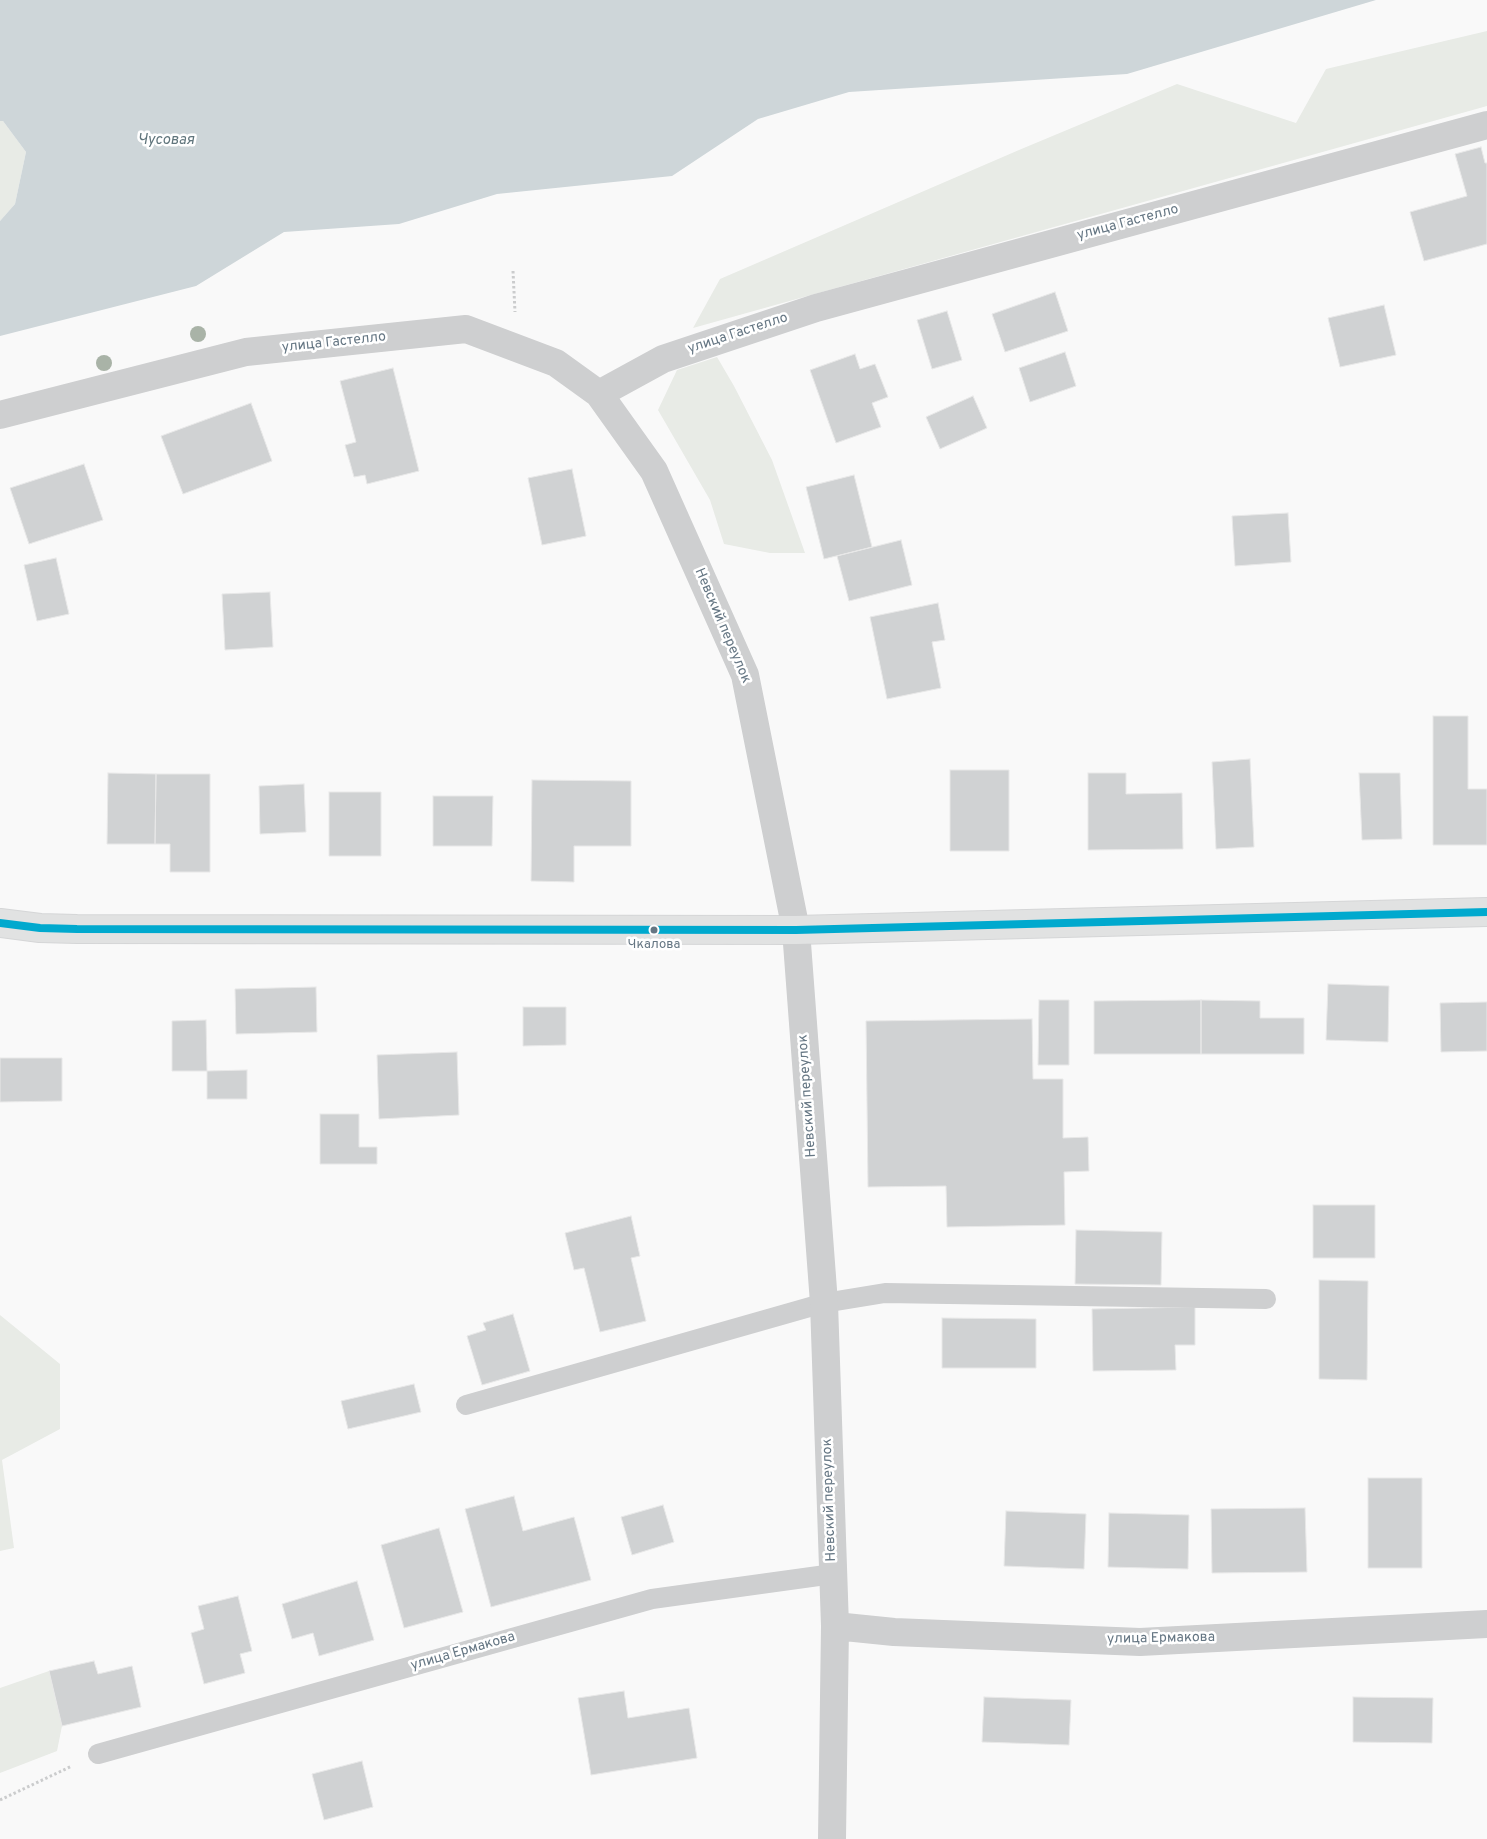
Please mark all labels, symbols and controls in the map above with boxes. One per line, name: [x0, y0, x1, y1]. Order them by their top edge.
water label: Чусовая: [138, 132, 194, 150]
street label: улица Гастелло: [1075, 201, 1181, 245]
street label: улица Гастелло: [686, 310, 790, 358]
street label: улица Гастелло: [281, 329, 387, 357]
street label: Невский переулок: [690, 566, 754, 686]
marker: Чкалова: [649, 925, 659, 935]
place label: Чкалова: [628, 937, 680, 953]
street label: Невский переулок: [795, 1034, 821, 1158]
street label: Невский переулок: [819, 1438, 841, 1562]
street label: улица Ермакова: [409, 1629, 517, 1675]
street label: улица Ермакова: [1107, 1630, 1215, 1648]

